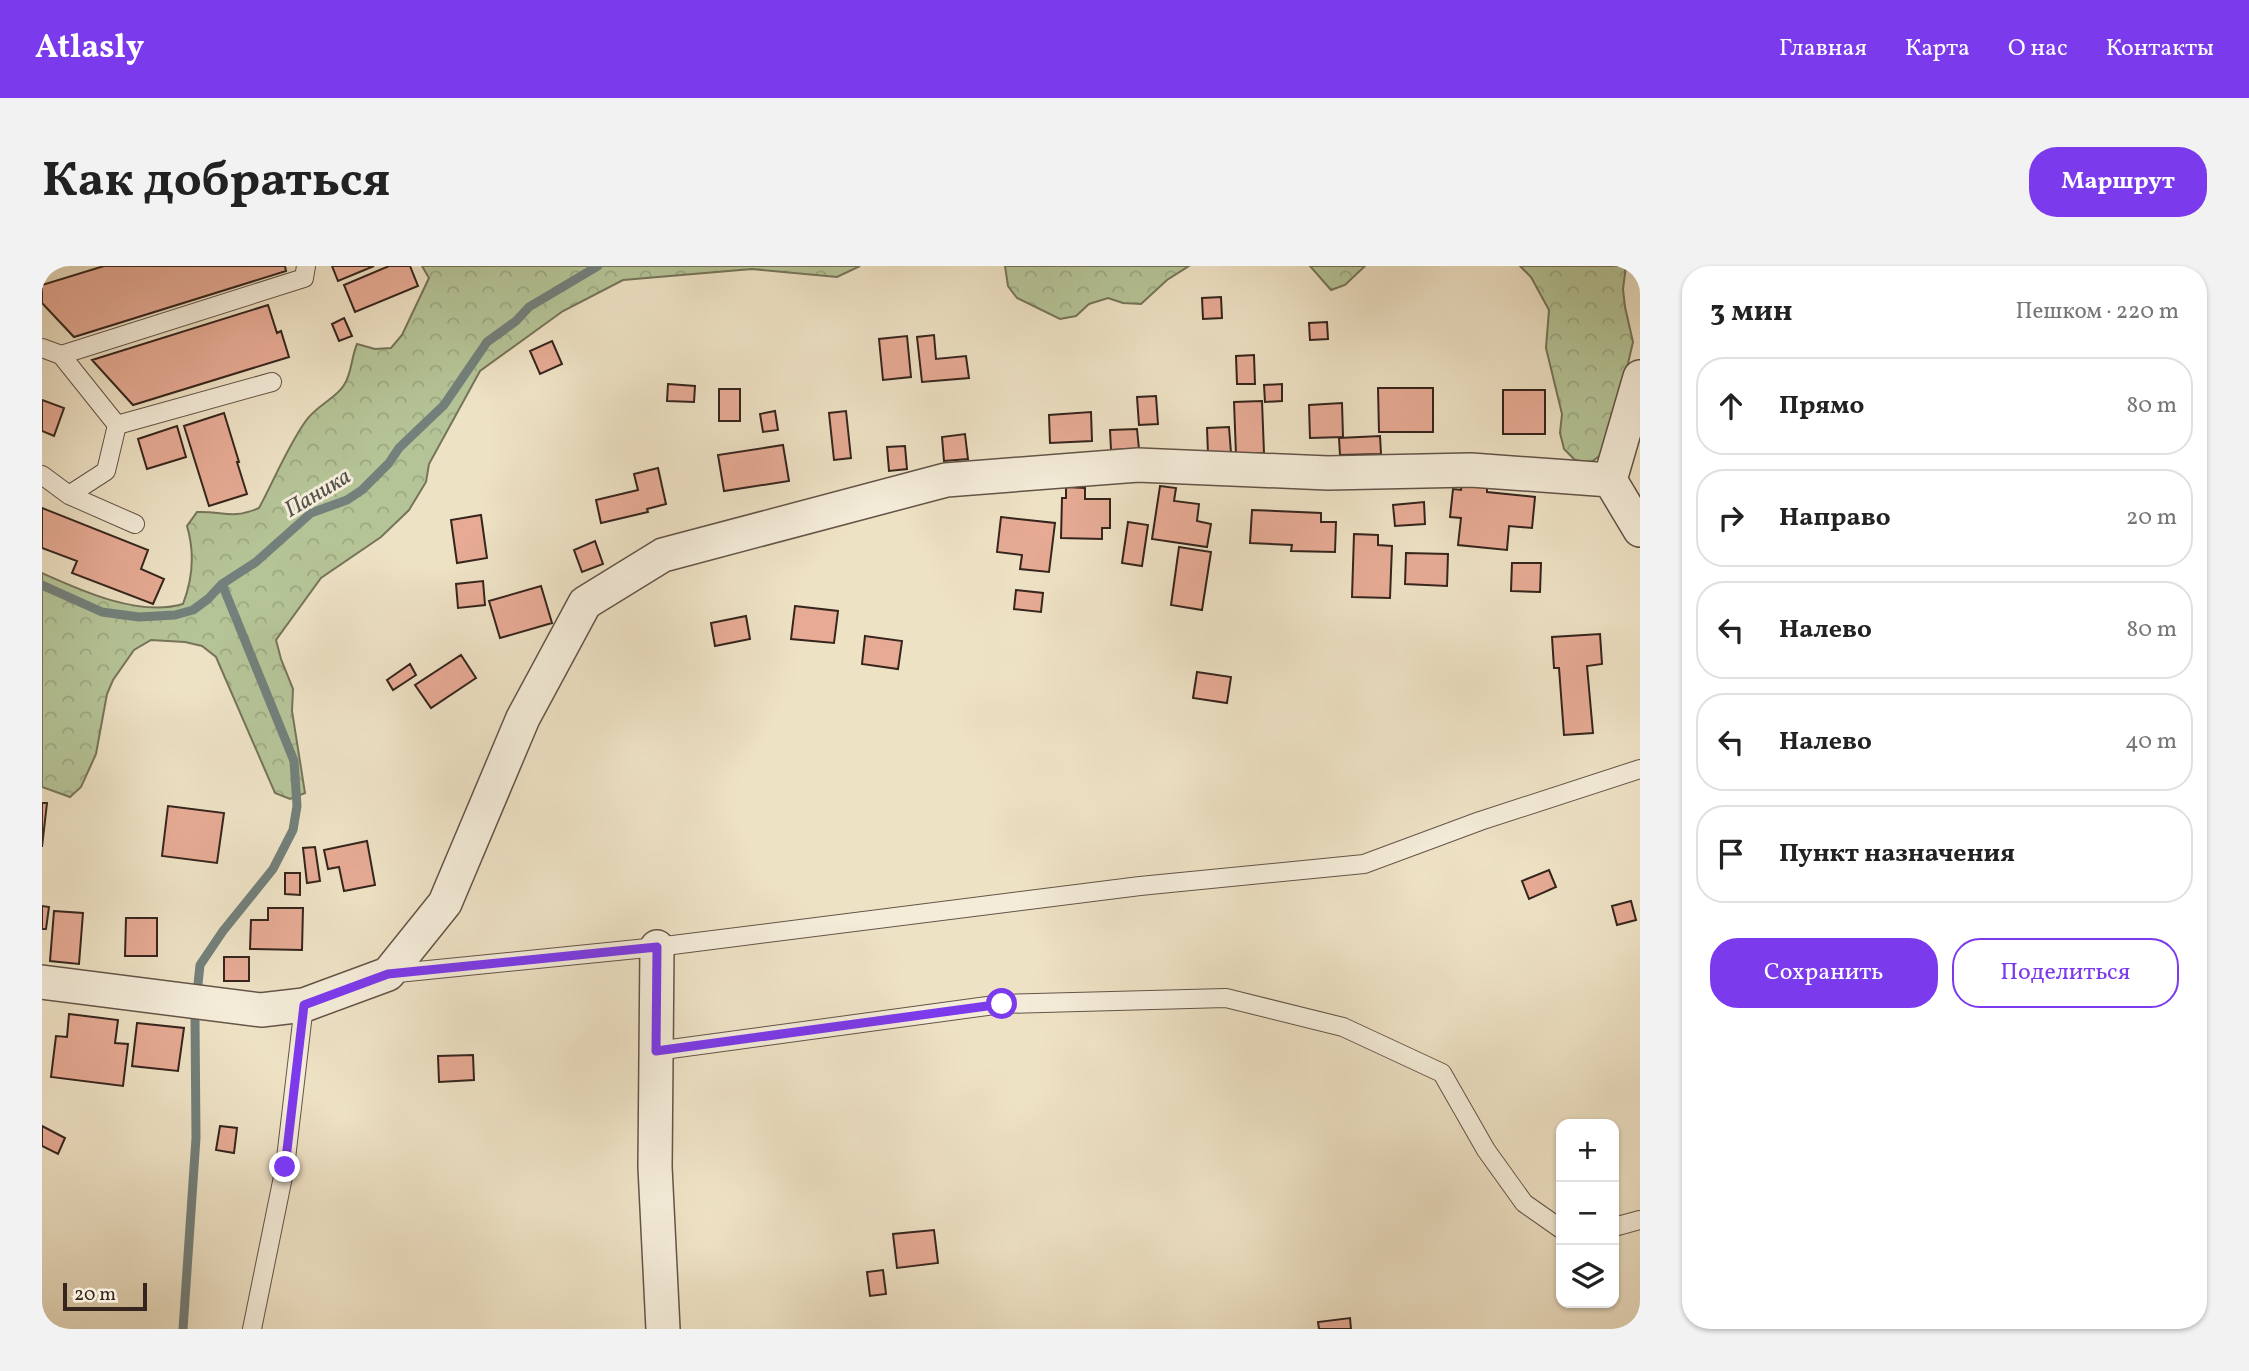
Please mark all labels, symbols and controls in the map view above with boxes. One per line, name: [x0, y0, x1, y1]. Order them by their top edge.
text: Atlasly: [35, 26, 144, 72]
text: Главная: [1779, 32, 1867, 66]
text: Карта: [1905, 32, 1970, 66]
text: О нас: [2008, 32, 2068, 66]
text: Контакты: [2106, 32, 2214, 66]
button: Маршрут: [2029, 147, 2207, 217]
text: Как добраться: [42, 148, 390, 217]
text: 3 мин: [1710, 291, 1793, 333]
text: Пешком · 220 m: [2015, 296, 2179, 328]
icon: ahead: [1712, 387, 1750, 425]
text: Прямо: [1779, 388, 1864, 424]
text: 80 m: [2127, 390, 2177, 422]
water label: Паника: [279, 461, 357, 526]
icon: right: [1712, 499, 1750, 537]
text: Направо: [1779, 500, 1891, 536]
text: 20 m: [2126, 502, 2177, 534]
icon: left: [1712, 611, 1750, 649]
text: Налево: [1779, 612, 1872, 648]
text: 80 m: [2127, 614, 2177, 646]
icon: left: [1712, 723, 1750, 761]
text: Налево: [1779, 724, 1872, 760]
text: 40 m: [2125, 726, 2177, 758]
icon: arrive: [1712, 835, 1750, 873]
text: Пункт назначения: [1779, 836, 2015, 872]
button: Сохранить: [1710, 938, 1938, 1008]
button: Поделиться: [1952, 938, 2179, 1008]
route start: [986, 988, 1017, 1019]
map controls: [1556, 1119, 1619, 1308]
button: +: [1556, 1119, 1619, 1182]
route end: [269, 1151, 300, 1182]
button: −: [1556, 1182, 1619, 1245]
button: layers: [1556, 1245, 1619, 1308]
scale bar: [63, 1280, 147, 1312]
text: 20 m: [74, 1282, 116, 1308]

